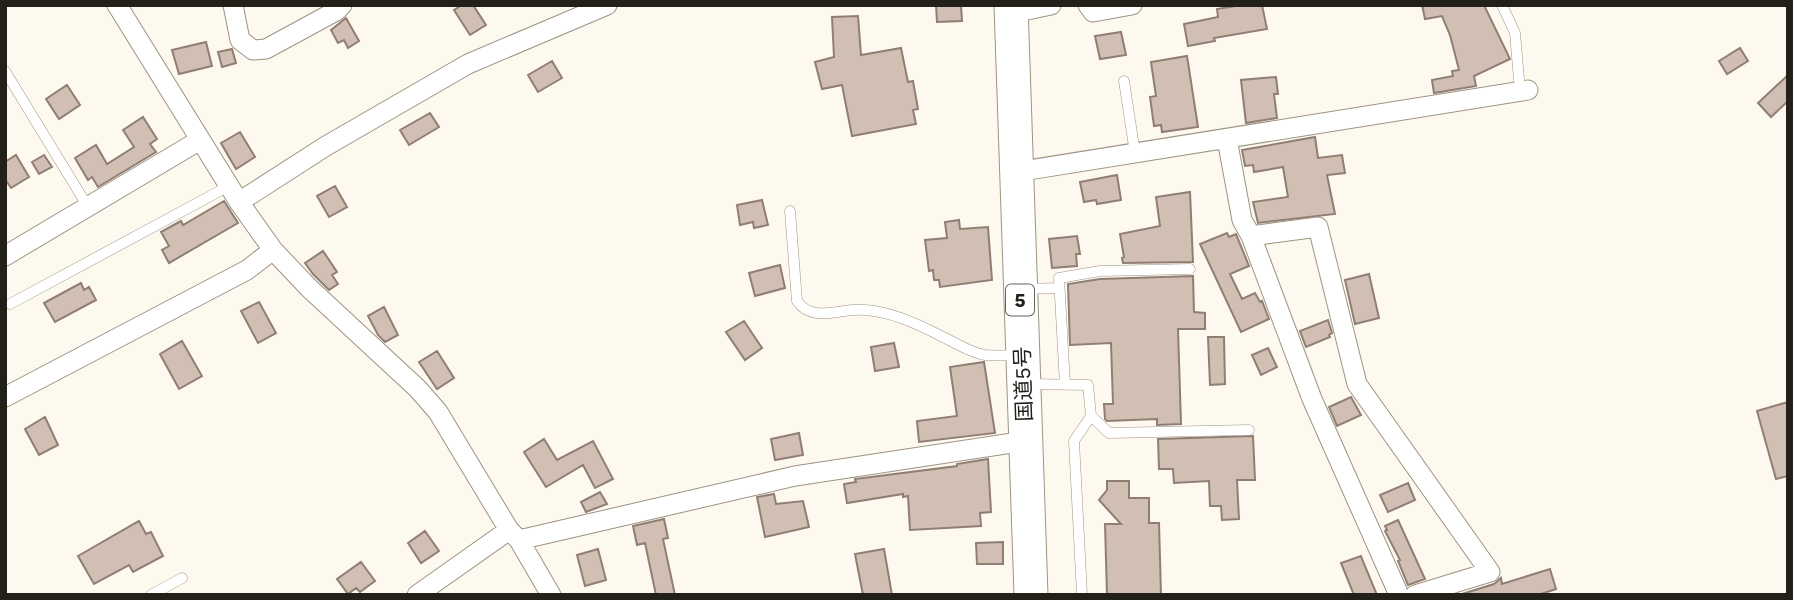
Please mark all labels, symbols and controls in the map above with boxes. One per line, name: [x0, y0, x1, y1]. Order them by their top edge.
road number: 5: [1006, 284, 1034, 316]
street label: 国道5号: [1009, 346, 1037, 422]

